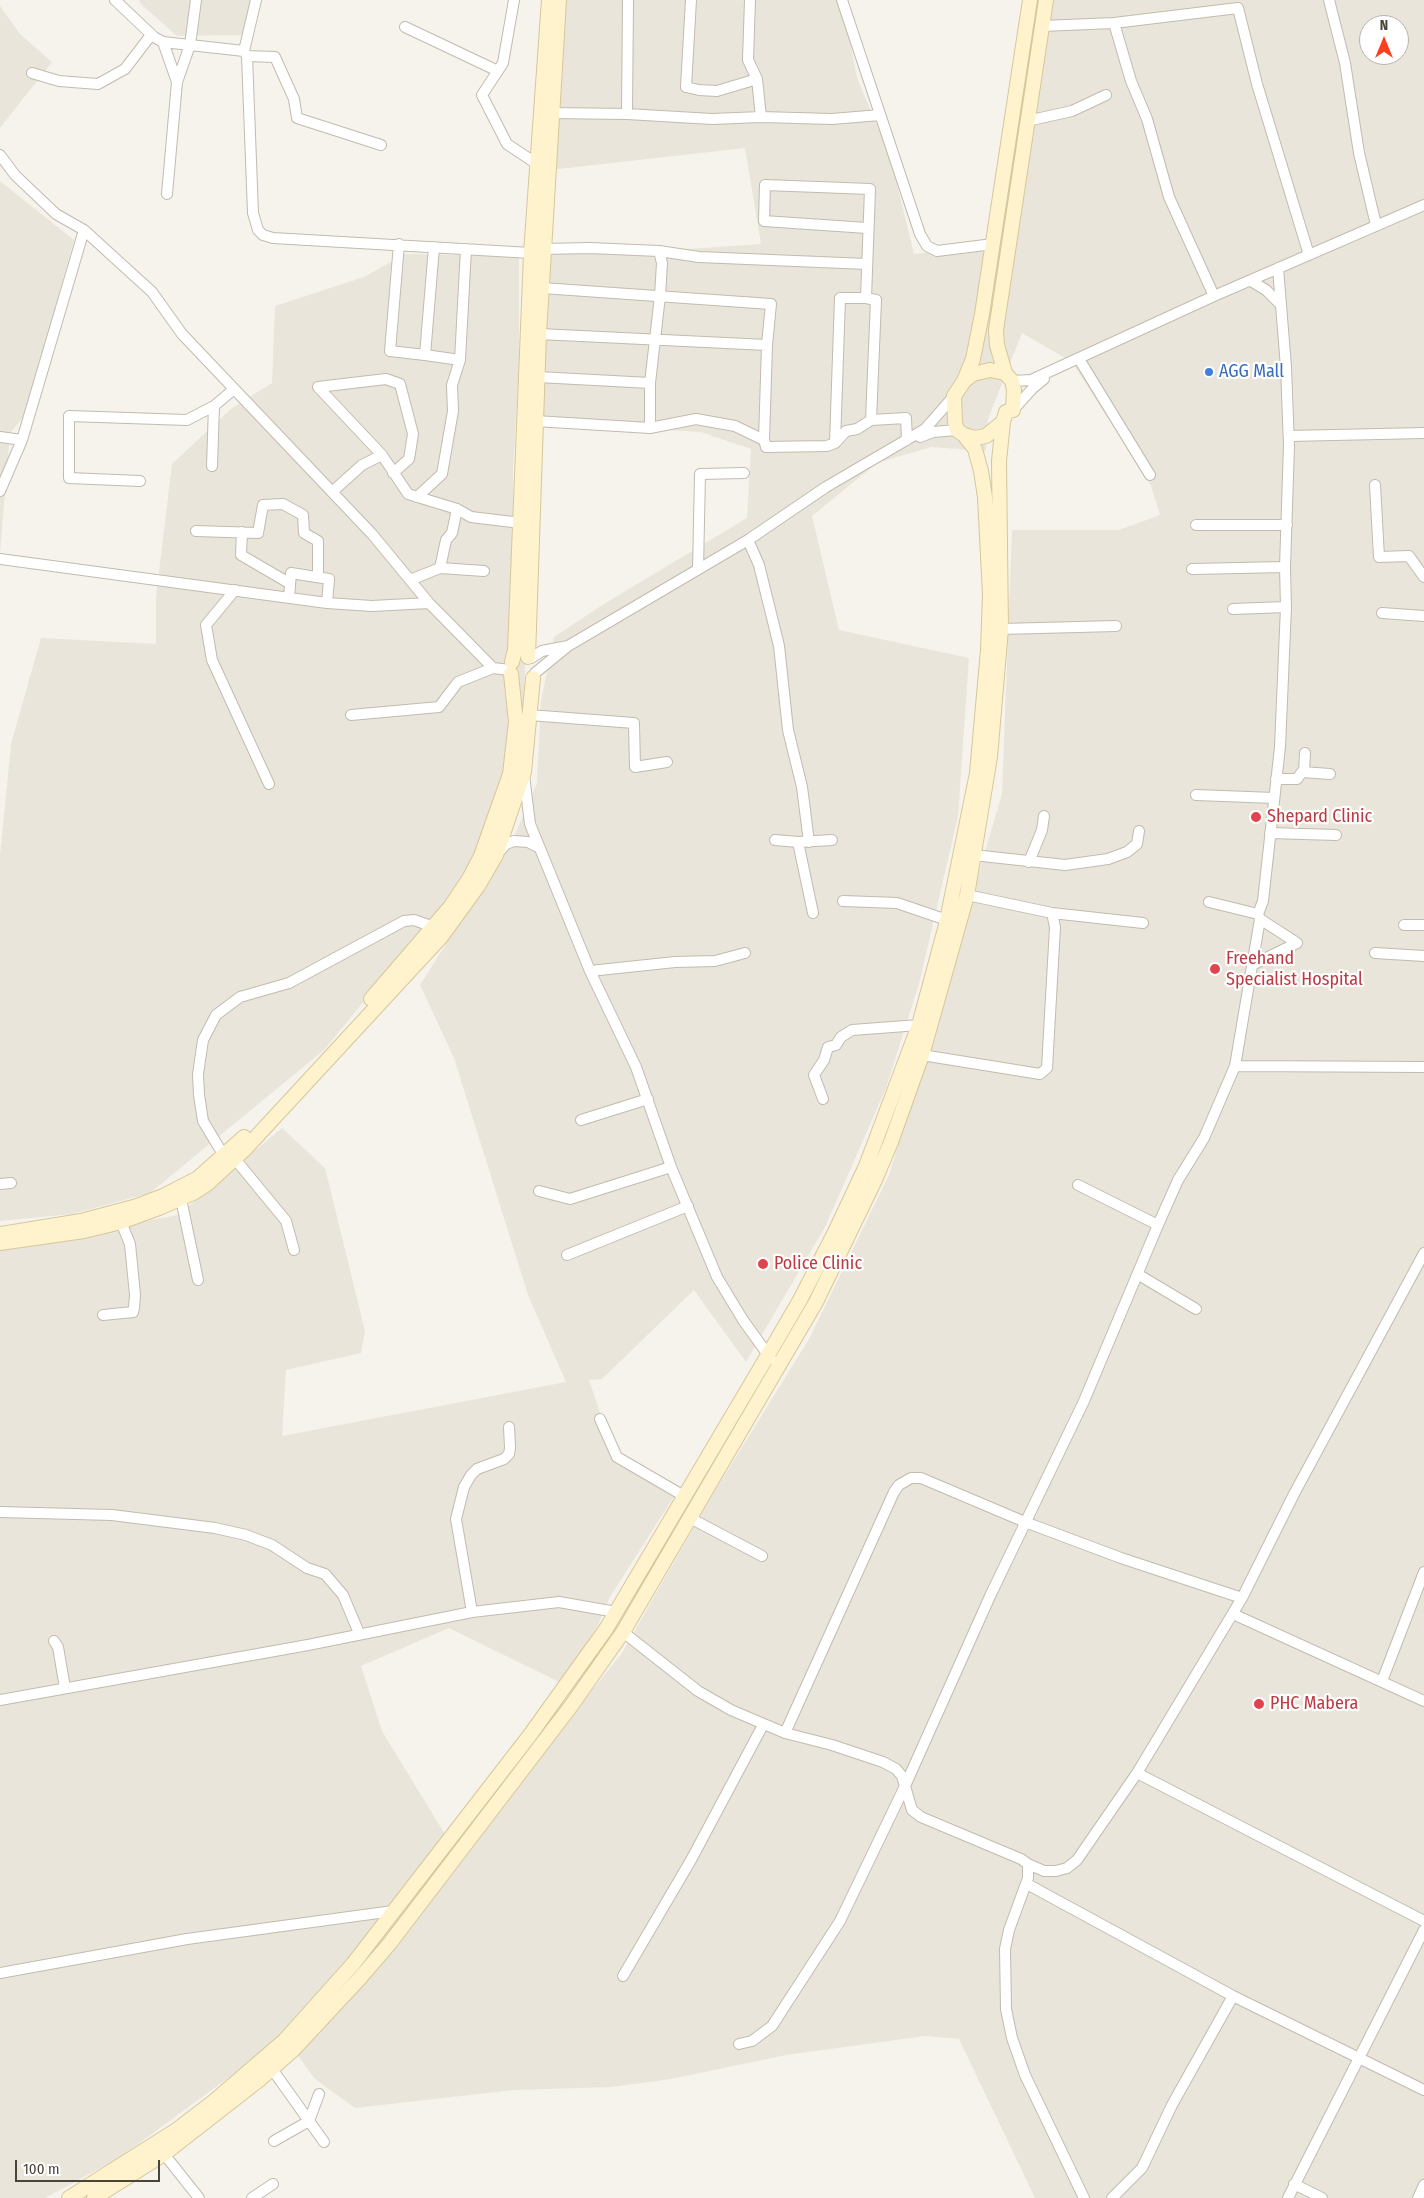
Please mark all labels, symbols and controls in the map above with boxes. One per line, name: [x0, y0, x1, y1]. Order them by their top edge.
north arrow: [1359, 15, 1409, 65]
text: N: [1380, 17, 1388, 34]
place label: AGG Mall: [1219, 361, 1284, 383]
marker: AGG Mall: [1203, 366, 1215, 378]
place label: Shepard Clinic: [1267, 806, 1372, 828]
marker: Shepard Clinic: [1249, 810, 1263, 824]
place label: Freehand Specialist Hospital: [1226, 948, 1363, 991]
marker: Freehand Specialist Hospital: [1208, 962, 1222, 976]
place label: Police Clinic: [774, 1253, 862, 1275]
marker: Police Clinic: [756, 1257, 770, 1271]
place label: PHC Mabera: [1270, 1693, 1358, 1715]
marker: PHC Mabera: [1252, 1697, 1266, 1711]
scale bar: [18, 2150, 162, 2182]
text: 100 m: [23, 2160, 60, 2178]

